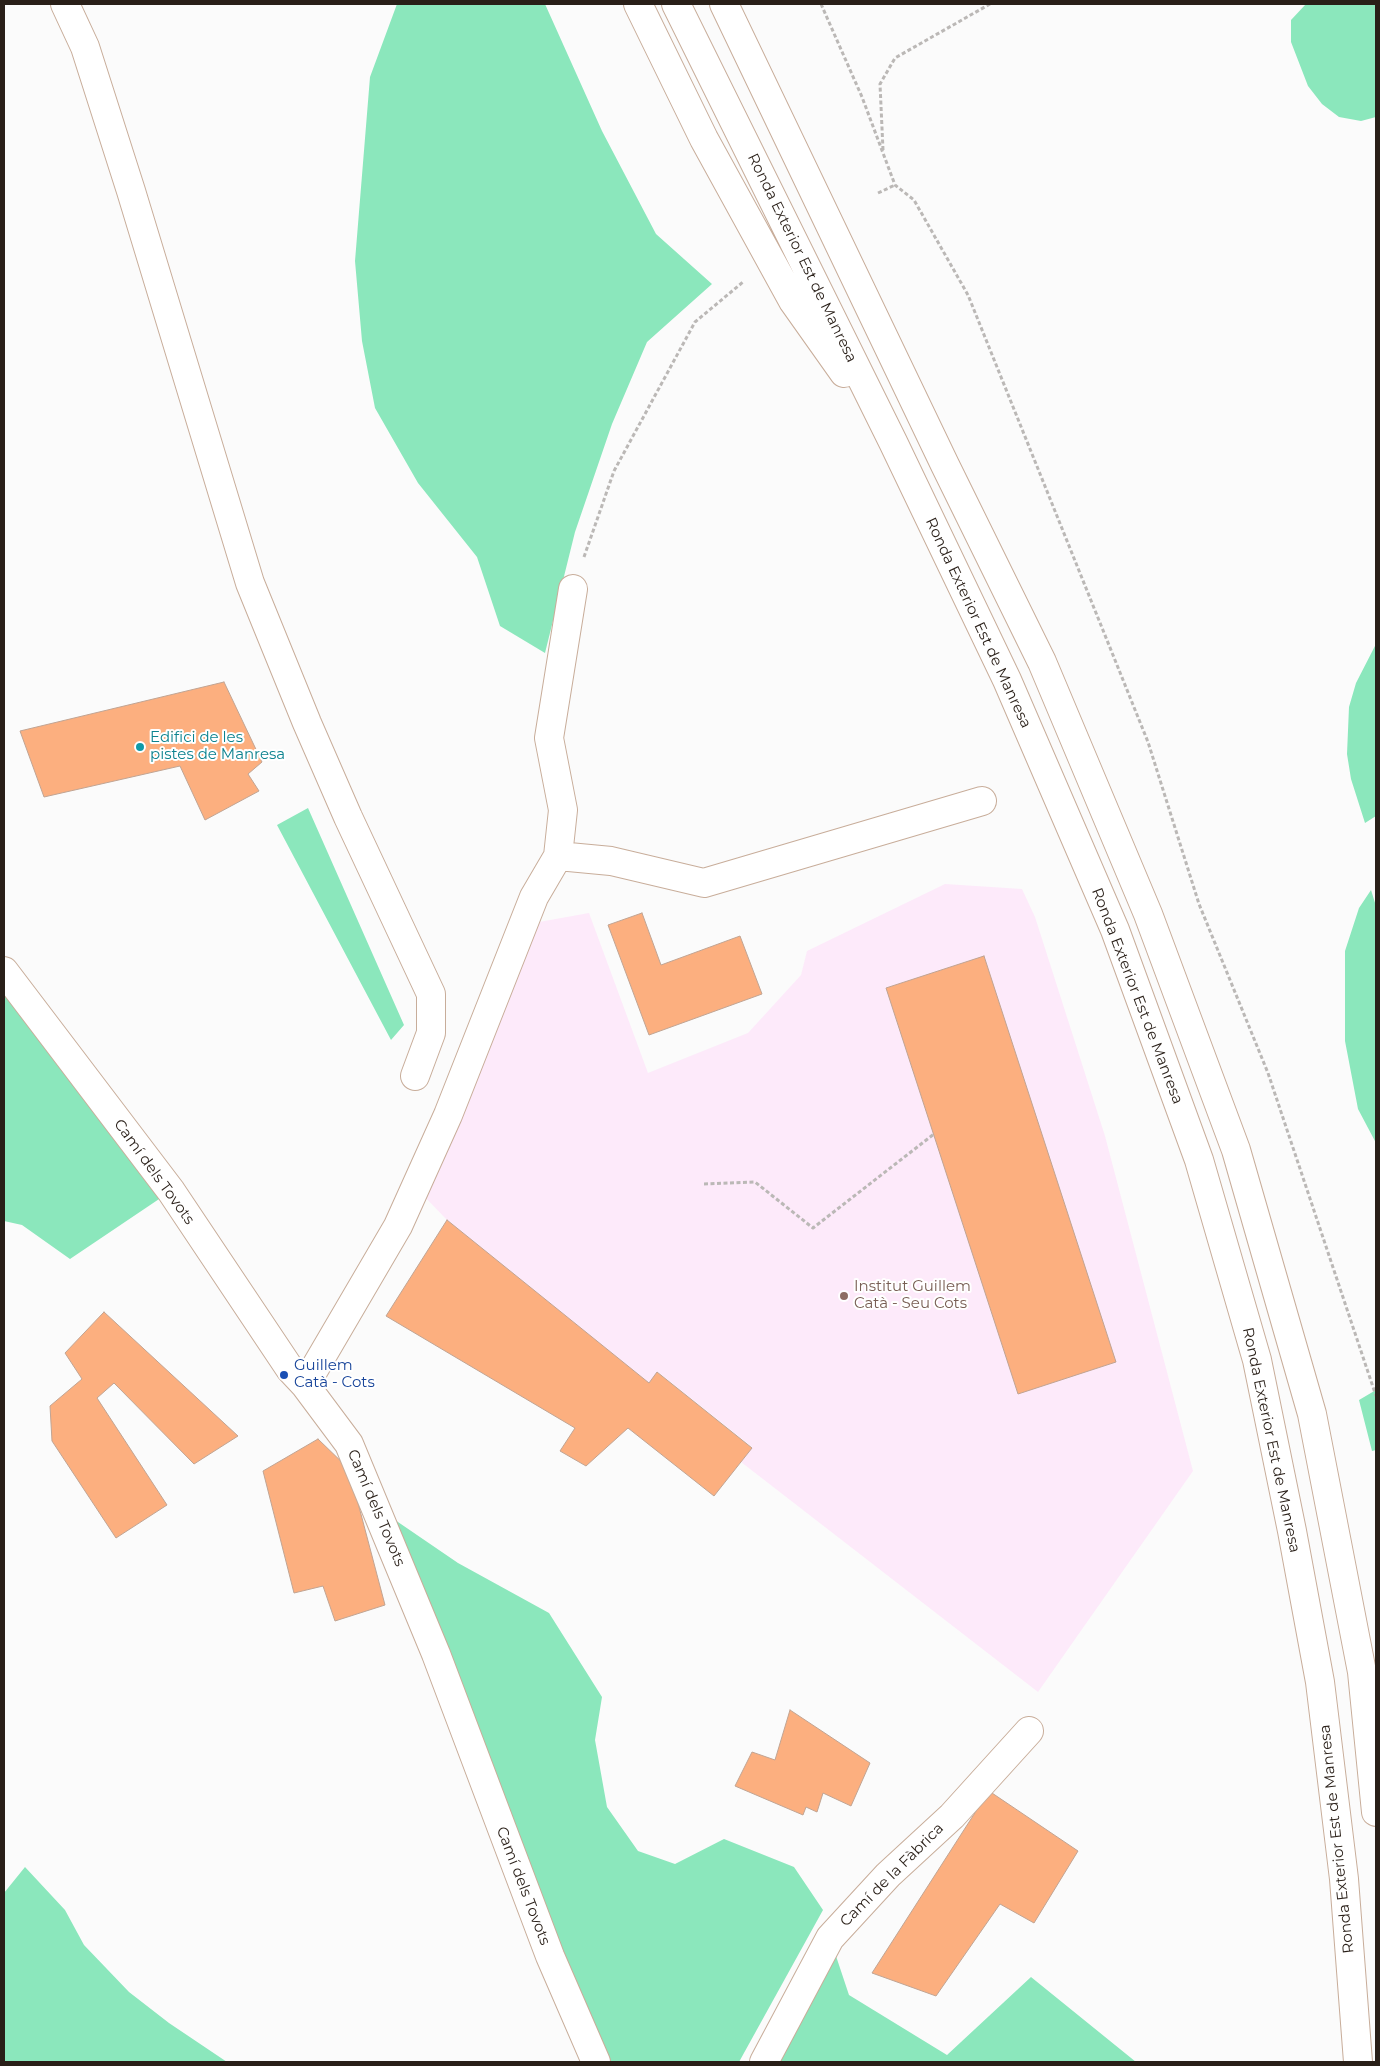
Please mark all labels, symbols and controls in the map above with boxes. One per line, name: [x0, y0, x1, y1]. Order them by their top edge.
street label: Ronda Exterior Est de Manresa: [743, 151, 861, 365]
street label: Ronda Exterior Est de Manresa: [921, 515, 1035, 731]
place label: Edifici de les pistes de Manresa: [150, 729, 285, 764]
marker: Edifici de les pistes de Manresa: [134, 741, 146, 753]
street label: Ronda Exterior Est de Manresa: [1087, 885, 1187, 1107]
street label: Camí dels Tovots: [110, 1116, 198, 1228]
place label: Institut Guillem Catà - Seu Cots: [854, 1278, 971, 1313]
marker: Institut Guillem Catà - Seu Cots: [838, 1290, 850, 1302]
street label: Ronda Exterior Est de Manresa: [1238, 1326, 1304, 1554]
place label: Guillem Catà - Cots: [294, 1357, 375, 1392]
marker: Guillem Catà - Cots: [278, 1369, 290, 1381]
street label: Camí dels Tovots: [343, 1447, 409, 1569]
street label: Ronda Exterior Est de Manresa: [1316, 1724, 1358, 1954]
street label: Camí de la Fàbrica: [837, 1820, 947, 1930]
street label: Camí dels Tovots: [492, 1824, 554, 1948]

